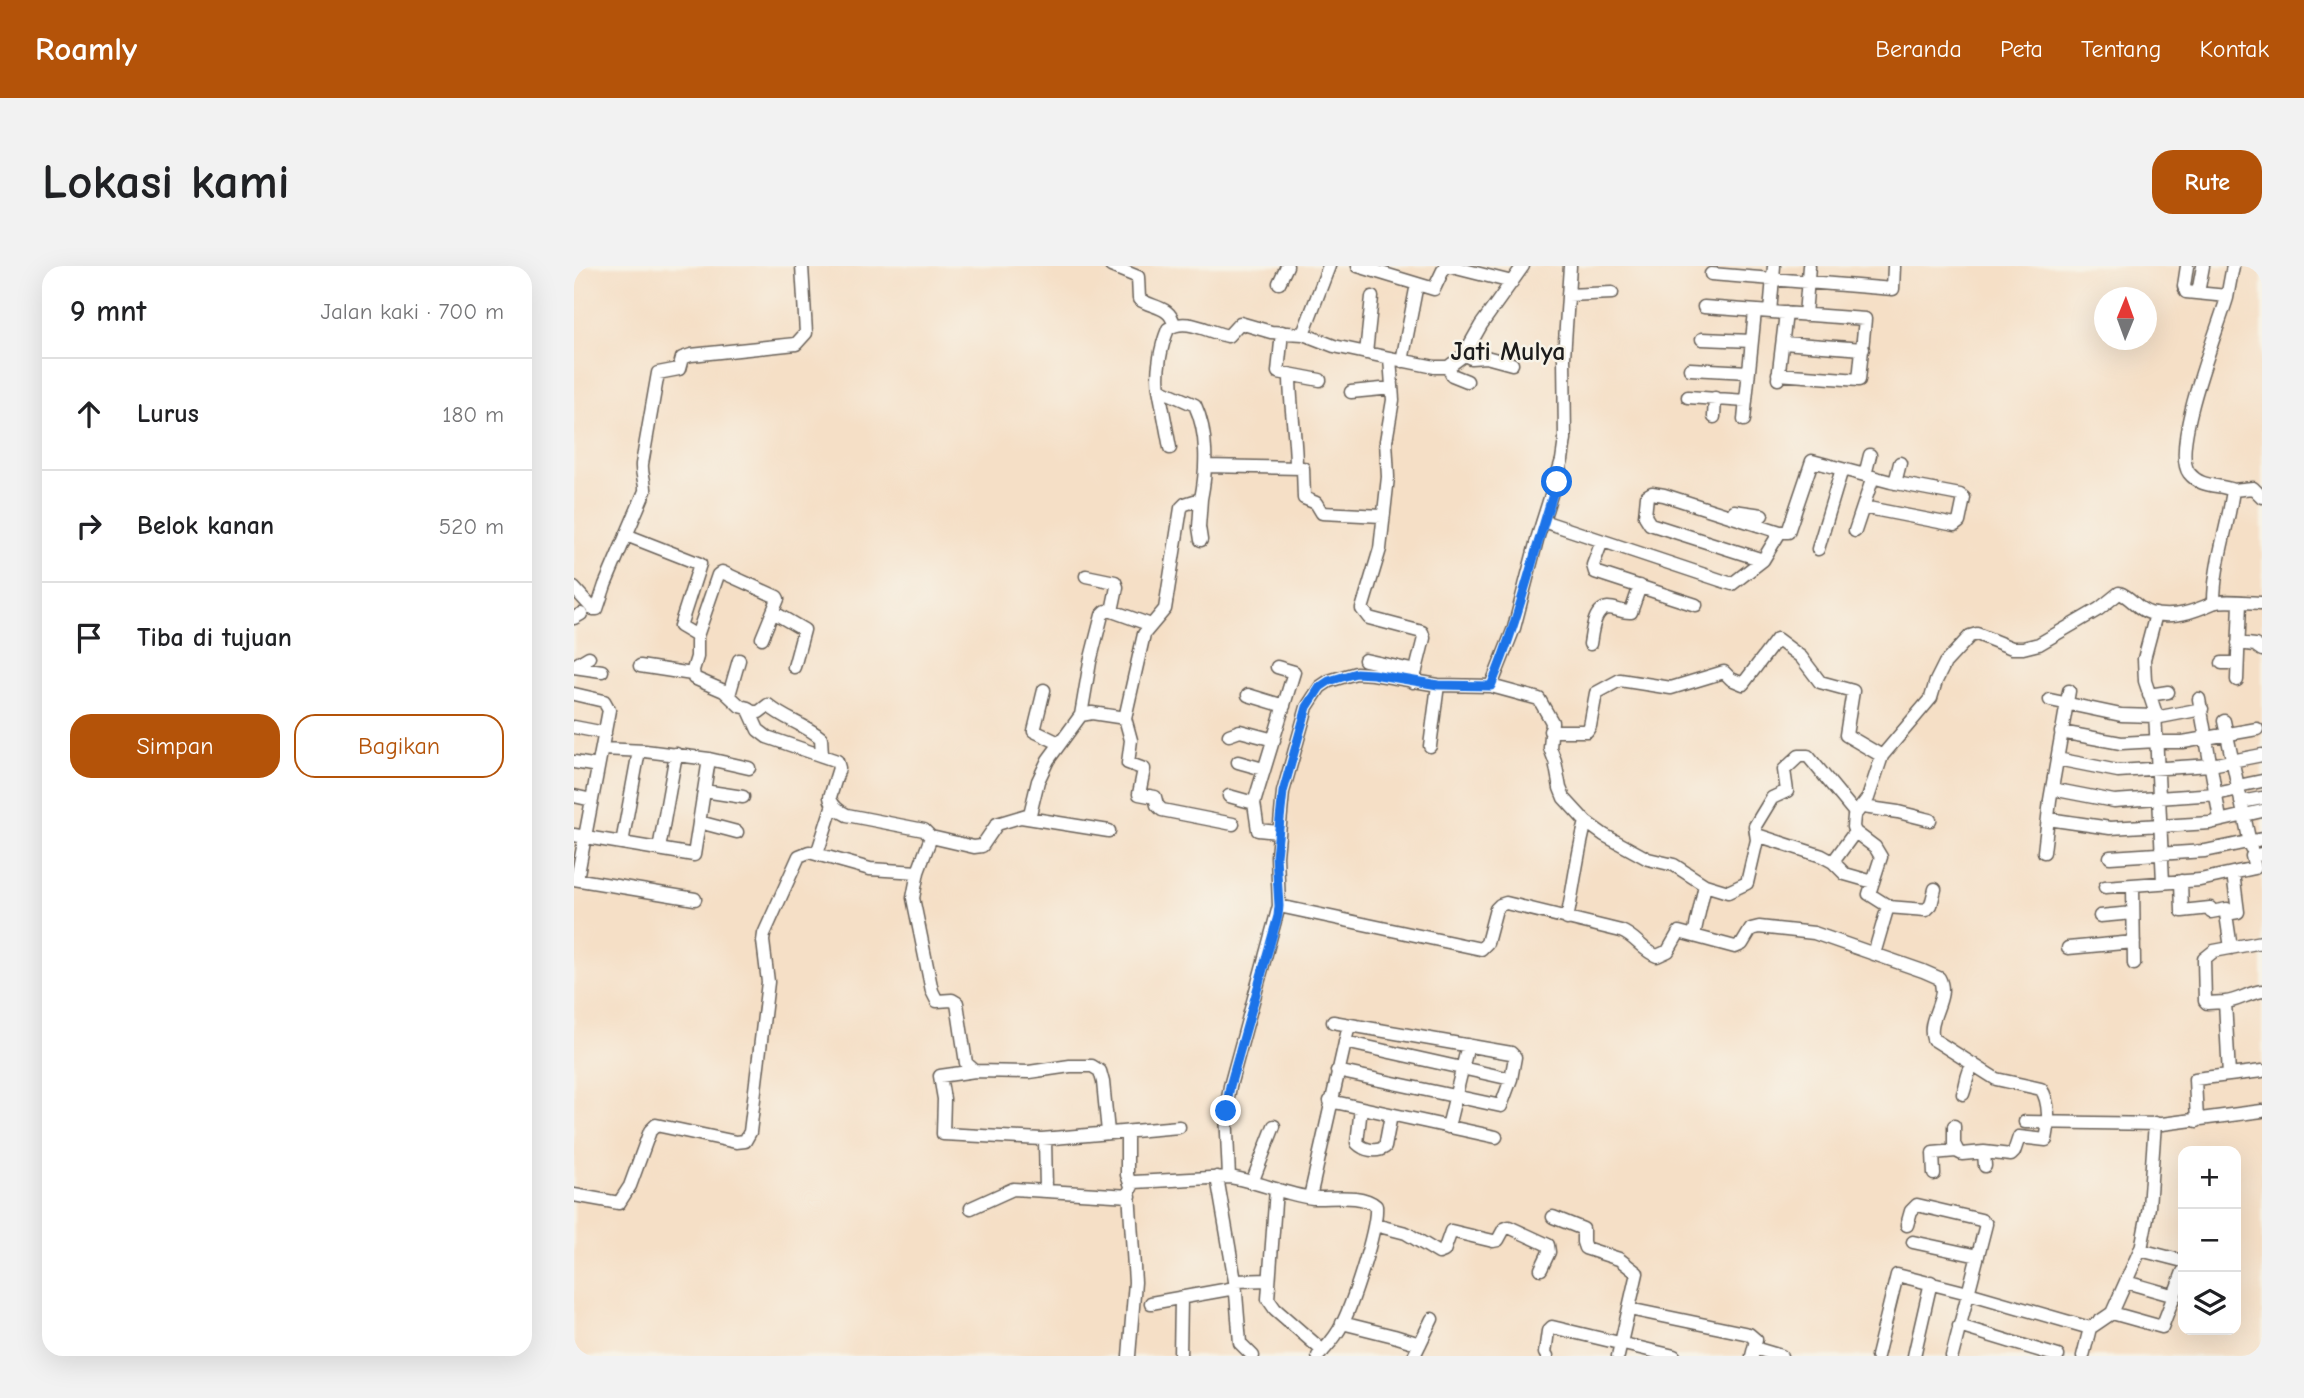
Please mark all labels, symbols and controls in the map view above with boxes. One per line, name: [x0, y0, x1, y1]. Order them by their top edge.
text: Roamly: [35, 30, 137, 68]
text: Beranda: [1875, 35, 1962, 63]
text: Peta: [2000, 35, 2043, 63]
text: Tentang: [2081, 35, 2161, 63]
text: Kontak: [2199, 35, 2269, 63]
button: Rute: [2152, 150, 2262, 214]
text: Lokasi kami: [42, 154, 290, 210]
north arrow: [2094, 287, 2157, 350]
text: 9 mnt: [70, 294, 146, 329]
text: Jalan kaki · 700 m: [320, 298, 504, 325]
district label: Jati Mulya: [1451, 337, 1565, 367]
icon: ahead: [70, 395, 108, 433]
text: Lurus: [137, 399, 199, 429]
text: 180 m: [442, 401, 504, 428]
route start: [1541, 466, 1572, 497]
icon: right: [70, 507, 108, 545]
text: Belok kanan: [137, 511, 274, 541]
text: 520 m: [439, 513, 504, 540]
icon: arrive: [70, 619, 108, 657]
text: Tiba di tujuan: [137, 623, 292, 653]
button: Simpan: [70, 714, 280, 778]
button: Bagikan: [294, 714, 504, 778]
route end: [1210, 1095, 1241, 1126]
map controls: [2178, 1146, 2241, 1335]
button: +: [2178, 1146, 2241, 1209]
button: −: [2178, 1209, 2241, 1272]
button: layers: [2178, 1272, 2241, 1335]

